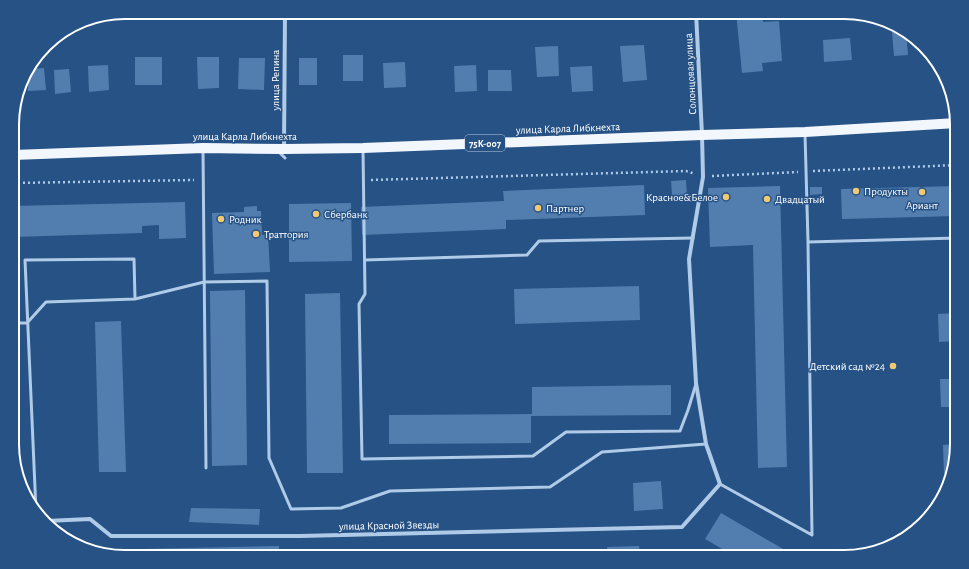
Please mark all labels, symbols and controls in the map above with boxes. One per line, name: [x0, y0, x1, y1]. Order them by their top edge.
street label: Солонцовая улица: [683, 33, 698, 115]
street label: улица Репина: [270, 50, 281, 111]
street label: улица Карла Либкнехта: [515, 121, 620, 136]
street label: улица Карла Либкнехта: [192, 131, 297, 142]
road number: 75К-007: [465, 135, 505, 151]
marker: Продукты: [851, 186, 861, 196]
place label: Продукты: [864, 186, 908, 197]
marker: Ариант: [917, 187, 927, 197]
place label: Красное&Белое: [646, 192, 718, 203]
marker: Красное&Белое: [721, 192, 731, 202]
marker: Двадцатый: [762, 194, 772, 204]
place label: Двадцатый: [775, 194, 825, 205]
place label: Ариант: [906, 200, 938, 211]
marker: Партнер: [533, 203, 543, 213]
place label: Партнер: [546, 203, 584, 214]
marker: Сбербанк: [311, 209, 321, 219]
place label: Сбербанк: [324, 209, 368, 220]
marker: Родник: [216, 214, 226, 224]
place label: Родник: [229, 214, 262, 225]
marker: Траттория: [251, 229, 261, 239]
place label: Траттория: [264, 229, 309, 240]
place label: Детский сад №24: [810, 361, 885, 372]
marker: Детский сад №24: [888, 361, 898, 371]
street label: улица Красной Звезды: [338, 519, 439, 532]

